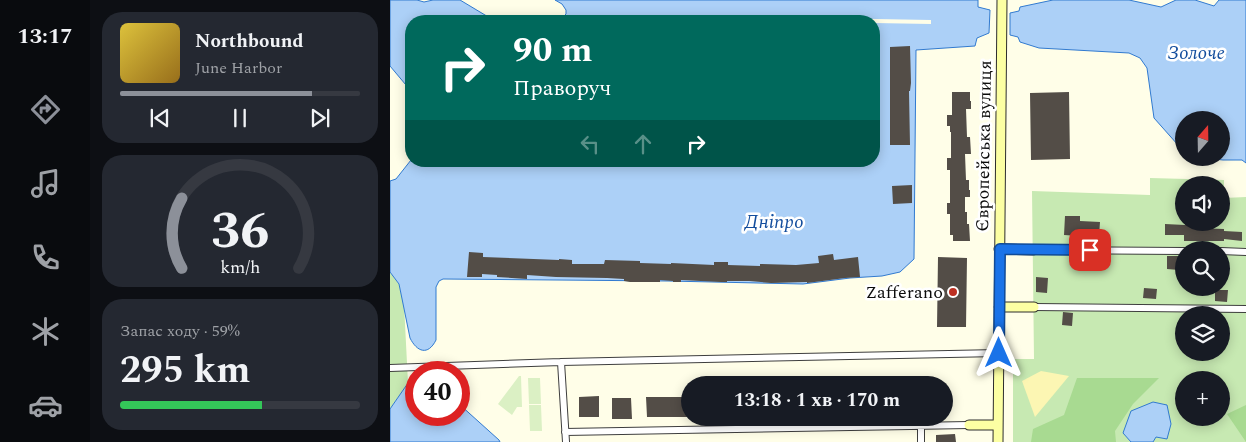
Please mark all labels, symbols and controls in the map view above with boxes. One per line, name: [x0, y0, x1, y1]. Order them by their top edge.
text: 13:17: [17, 20, 73, 53]
text: 90 m: [513, 24, 593, 77]
text: Northbound: [195, 27, 304, 56]
icon: right: [430, 35, 495, 100]
water label: Золоче: [1167, 39, 1225, 68]
text: June Harbor: [195, 56, 282, 80]
street label: Європейська вулиця: [969, 60, 999, 232]
text: Праворуч: [513, 72, 611, 105]
icon: directions: [28, 92, 63, 127]
icon: previous: [146, 104, 174, 132]
icon: pause: [226, 104, 254, 132]
icon: next: [306, 104, 334, 132]
north arrow: [1175, 111, 1230, 166]
map controls: [1175, 111, 1230, 426]
icon: left: [576, 130, 604, 158]
icon: ahead: [629, 130, 657, 158]
icon: right: [682, 130, 710, 158]
icon: music: [28, 166, 63, 201]
button: sound: [1175, 176, 1230, 231]
text: 36: [211, 192, 269, 271]
water label: Дніпро: [743, 208, 804, 237]
pin: [1069, 229, 1111, 271]
icon: arrive: [1076, 236, 1104, 264]
icon: phone: [28, 240, 63, 275]
button: search: [1175, 241, 1230, 296]
text: km/h: [220, 254, 260, 281]
place label: Zafferano: [865, 279, 943, 306]
marker: Zafferano: [947, 286, 959, 298]
button: layers: [1175, 306, 1230, 361]
icon: climate: [28, 314, 63, 349]
text: Запас ходу · 59%: [120, 319, 240, 343]
position arrow: [972, 326, 1024, 378]
text: 295 km: [120, 342, 251, 400]
speed limit sign: 40: [405, 361, 470, 426]
button: +: [1175, 371, 1230, 426]
text: 13:18 · 1 хв · 170 m: [734, 386, 900, 415]
icon: car: [28, 388, 63, 423]

